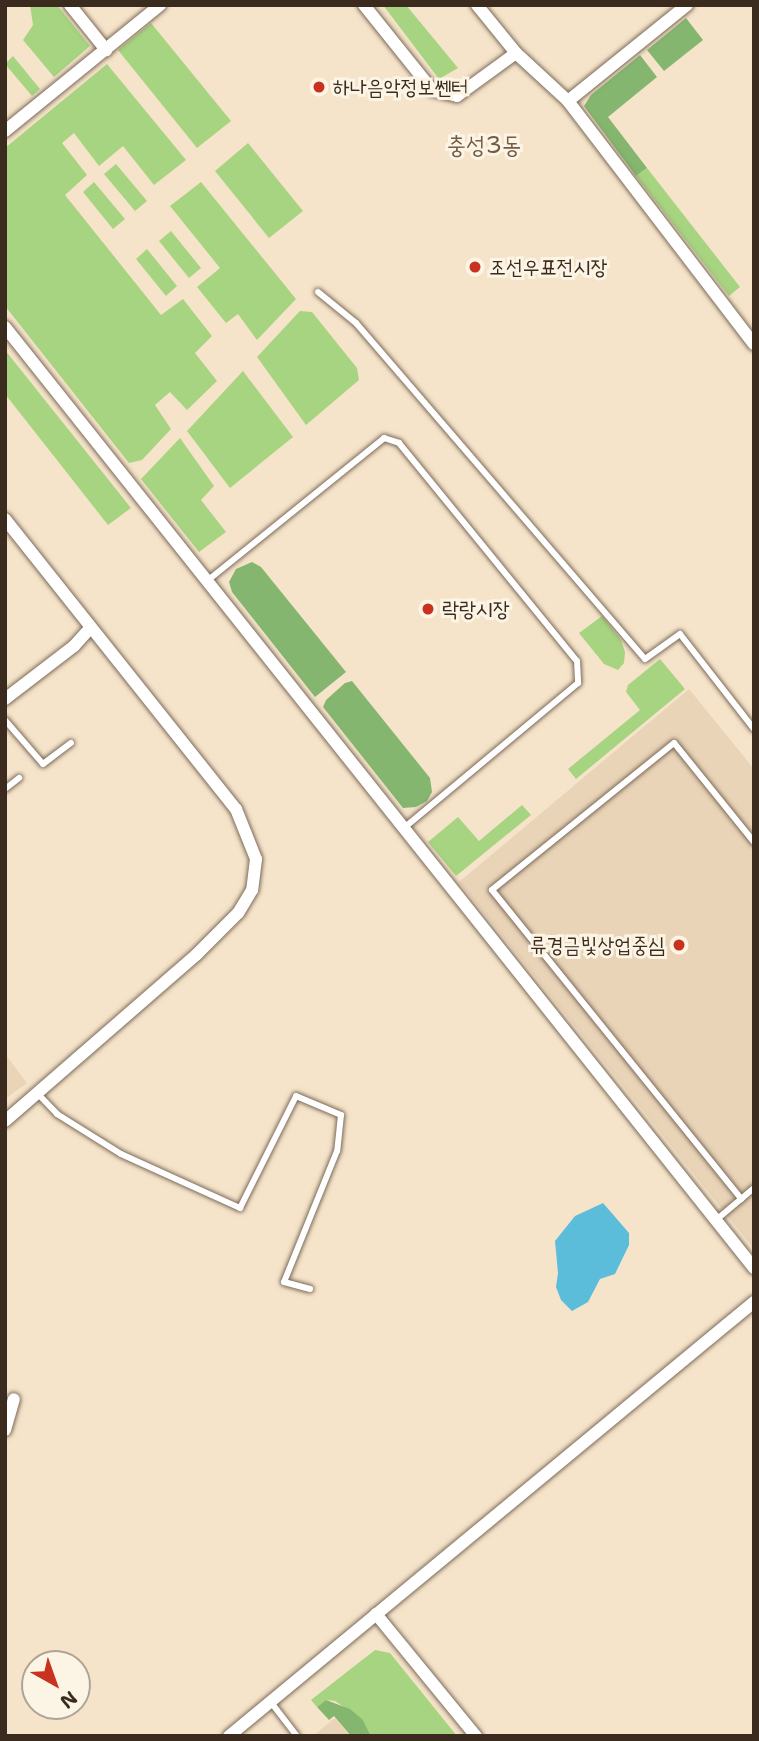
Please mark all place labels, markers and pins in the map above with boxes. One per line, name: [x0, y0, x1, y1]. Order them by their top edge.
place label: 하나음악정보쎈터: [333, 74, 468, 100]
marker: 하나음악정보쎈터: [311, 79, 327, 95]
place label: 조선우표전시장: [489, 254, 607, 280]
marker: 조선우표전시장: [467, 259, 483, 275]
place label: 락랑시장: [442, 596, 510, 622]
marker: 락랑시장: [420, 601, 436, 617]
place label: 류경금빛상업중심: [530, 932, 665, 958]
marker: 류경금빛상업중심: [671, 937, 687, 953]

